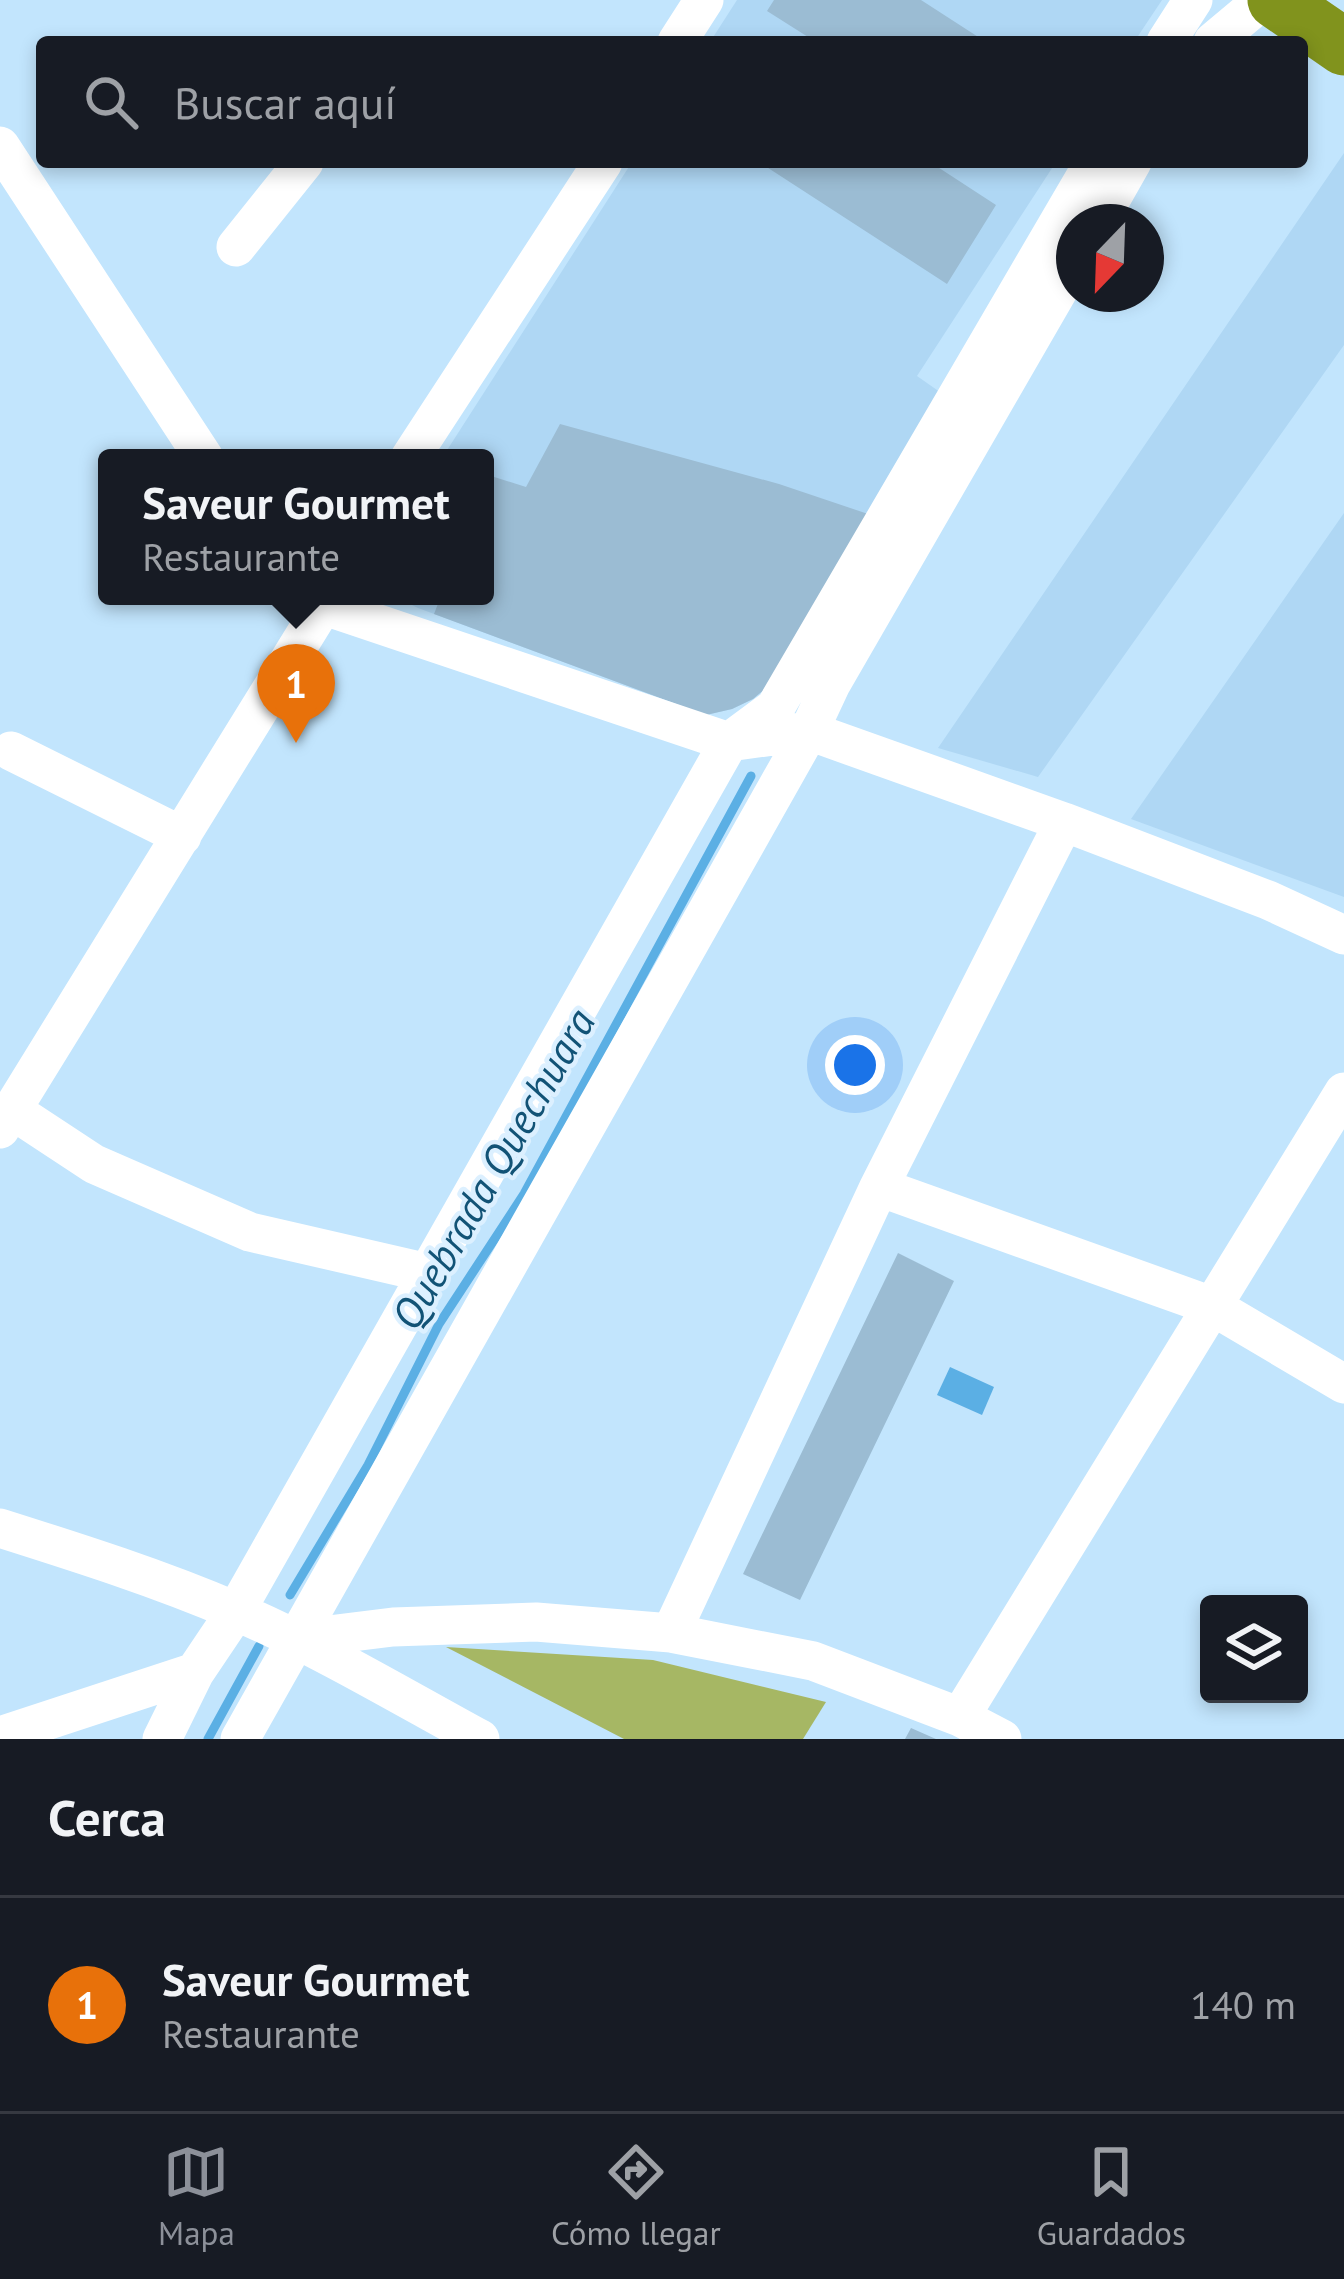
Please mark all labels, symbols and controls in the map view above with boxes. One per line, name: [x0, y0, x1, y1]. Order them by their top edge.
search box: [36, 36, 1308, 168]
icon: search: [78, 69, 144, 135]
text: Buscar aquí: [174, 73, 396, 131]
north arrow: [1056, 204, 1164, 312]
popup: [98, 449, 494, 605]
text: Saveur Gourmet: [142, 473, 450, 531]
text: Restaurante: [142, 531, 340, 582]
pin: 1: [257, 644, 335, 743]
water label: Quebrada Quechuara: [378, 998, 607, 1339]
your location: [825, 1035, 885, 1095]
map controls: [1200, 1595, 1308, 1703]
button: layers: [1200, 1595, 1308, 1703]
text: Cerca: [48, 1784, 166, 1850]
text: Saveur Gourmet: [162, 1950, 469, 2008]
text: 1: [76, 1979, 98, 2030]
text: 140 m: [1190, 1979, 1296, 2030]
text: Restaurante: [162, 2008, 360, 2059]
tab: Mapa: [158, 2139, 235, 2254]
tab: Cómo llegar: [551, 2139, 721, 2254]
tab: Guardados: [1037, 2139, 1186, 2254]

